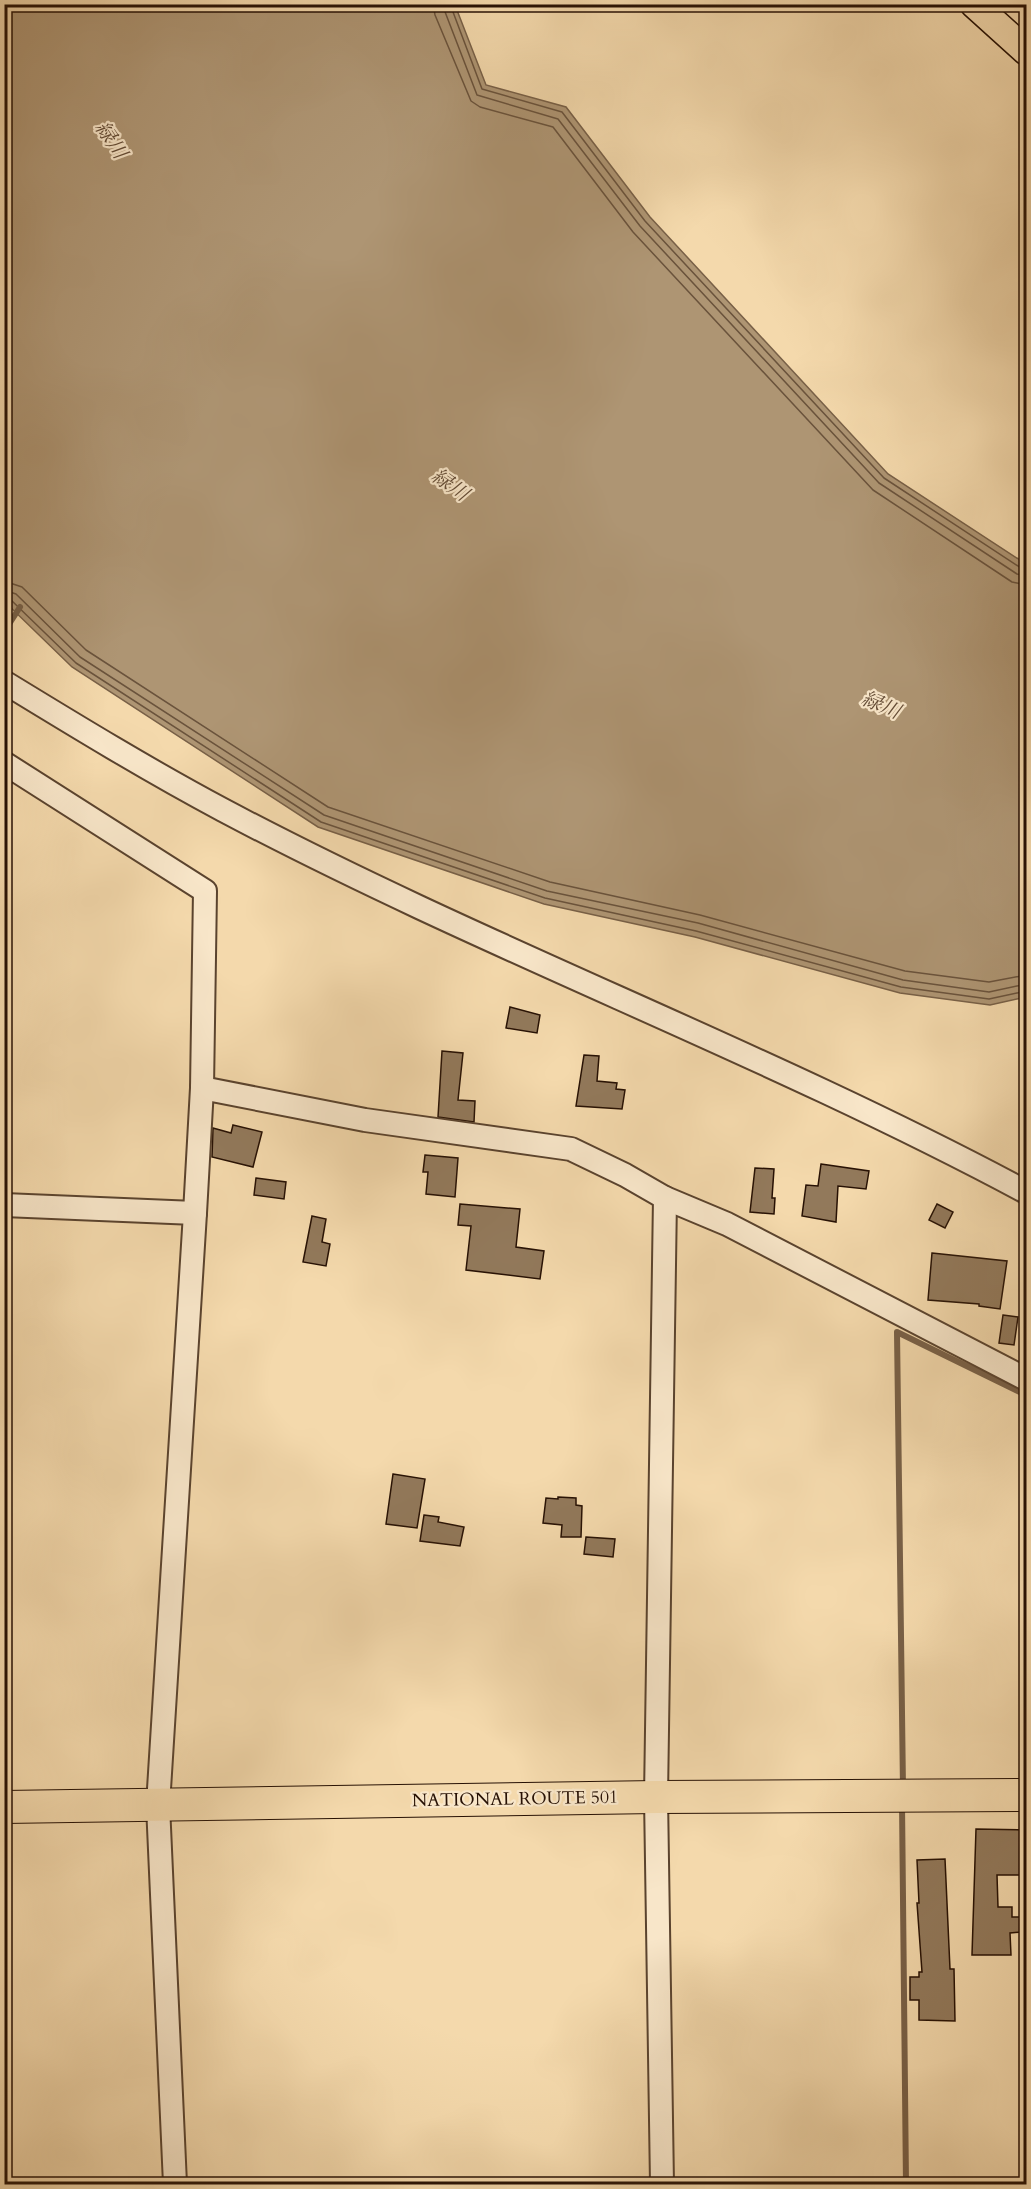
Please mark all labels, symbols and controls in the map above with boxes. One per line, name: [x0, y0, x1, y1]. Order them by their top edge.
water label: 緑川: [89, 116, 134, 166]
water label: 緑川: [426, 462, 476, 509]
water label: 緑川: [857, 685, 907, 726]
street label: NATIONAL ROUTE 501: [412, 1785, 618, 1813]

